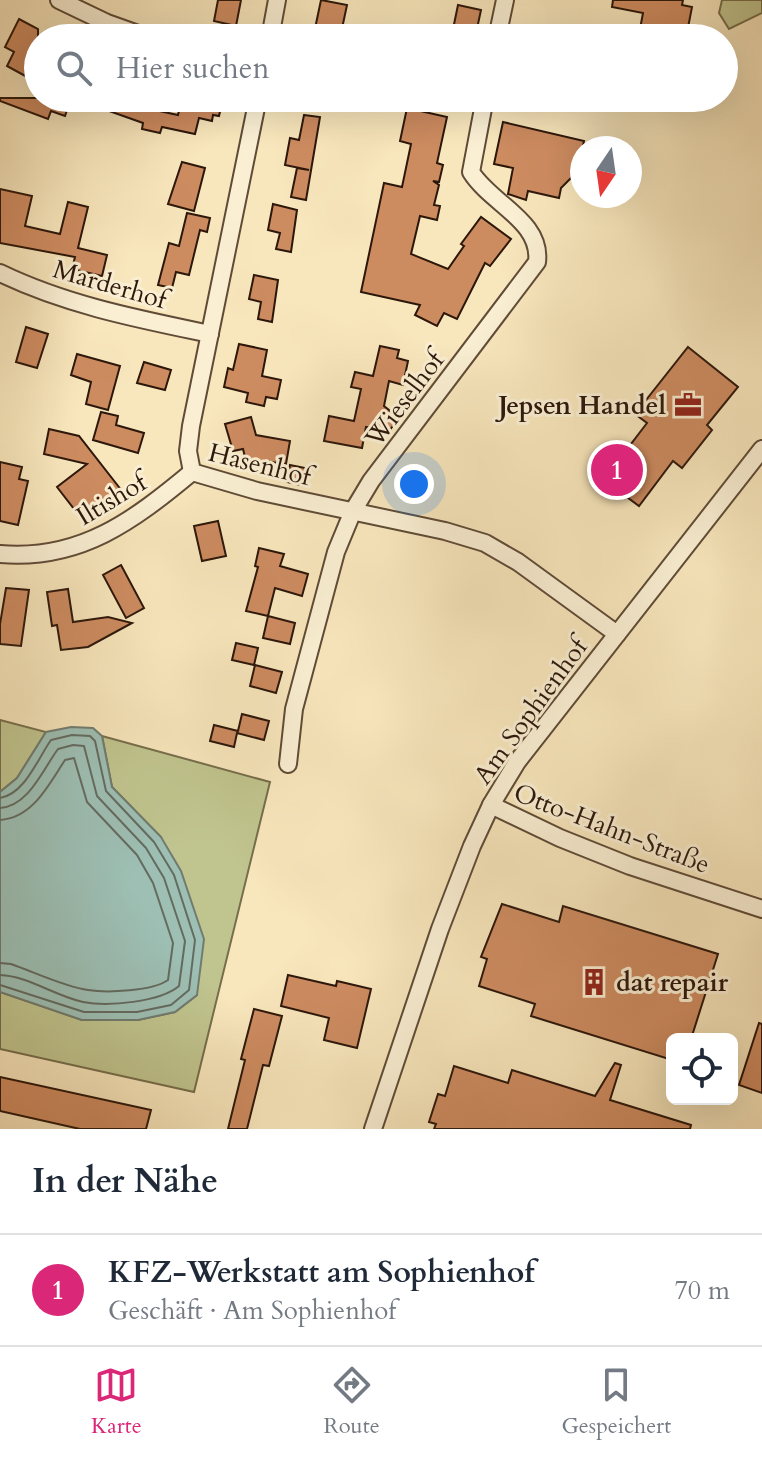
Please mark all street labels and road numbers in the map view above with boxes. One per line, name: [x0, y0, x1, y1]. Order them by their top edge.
street label: Marderhof: [49, 252, 175, 318]
street label: Wieselhof: [356, 341, 454, 455]
street label: Hasenhof: [205, 435, 319, 495]
street label: Iltishof: [70, 463, 156, 534]
street label: Am Sophienhof: [465, 628, 598, 791]
street label: Otto-Hahn-Straße: [509, 775, 715, 882]

